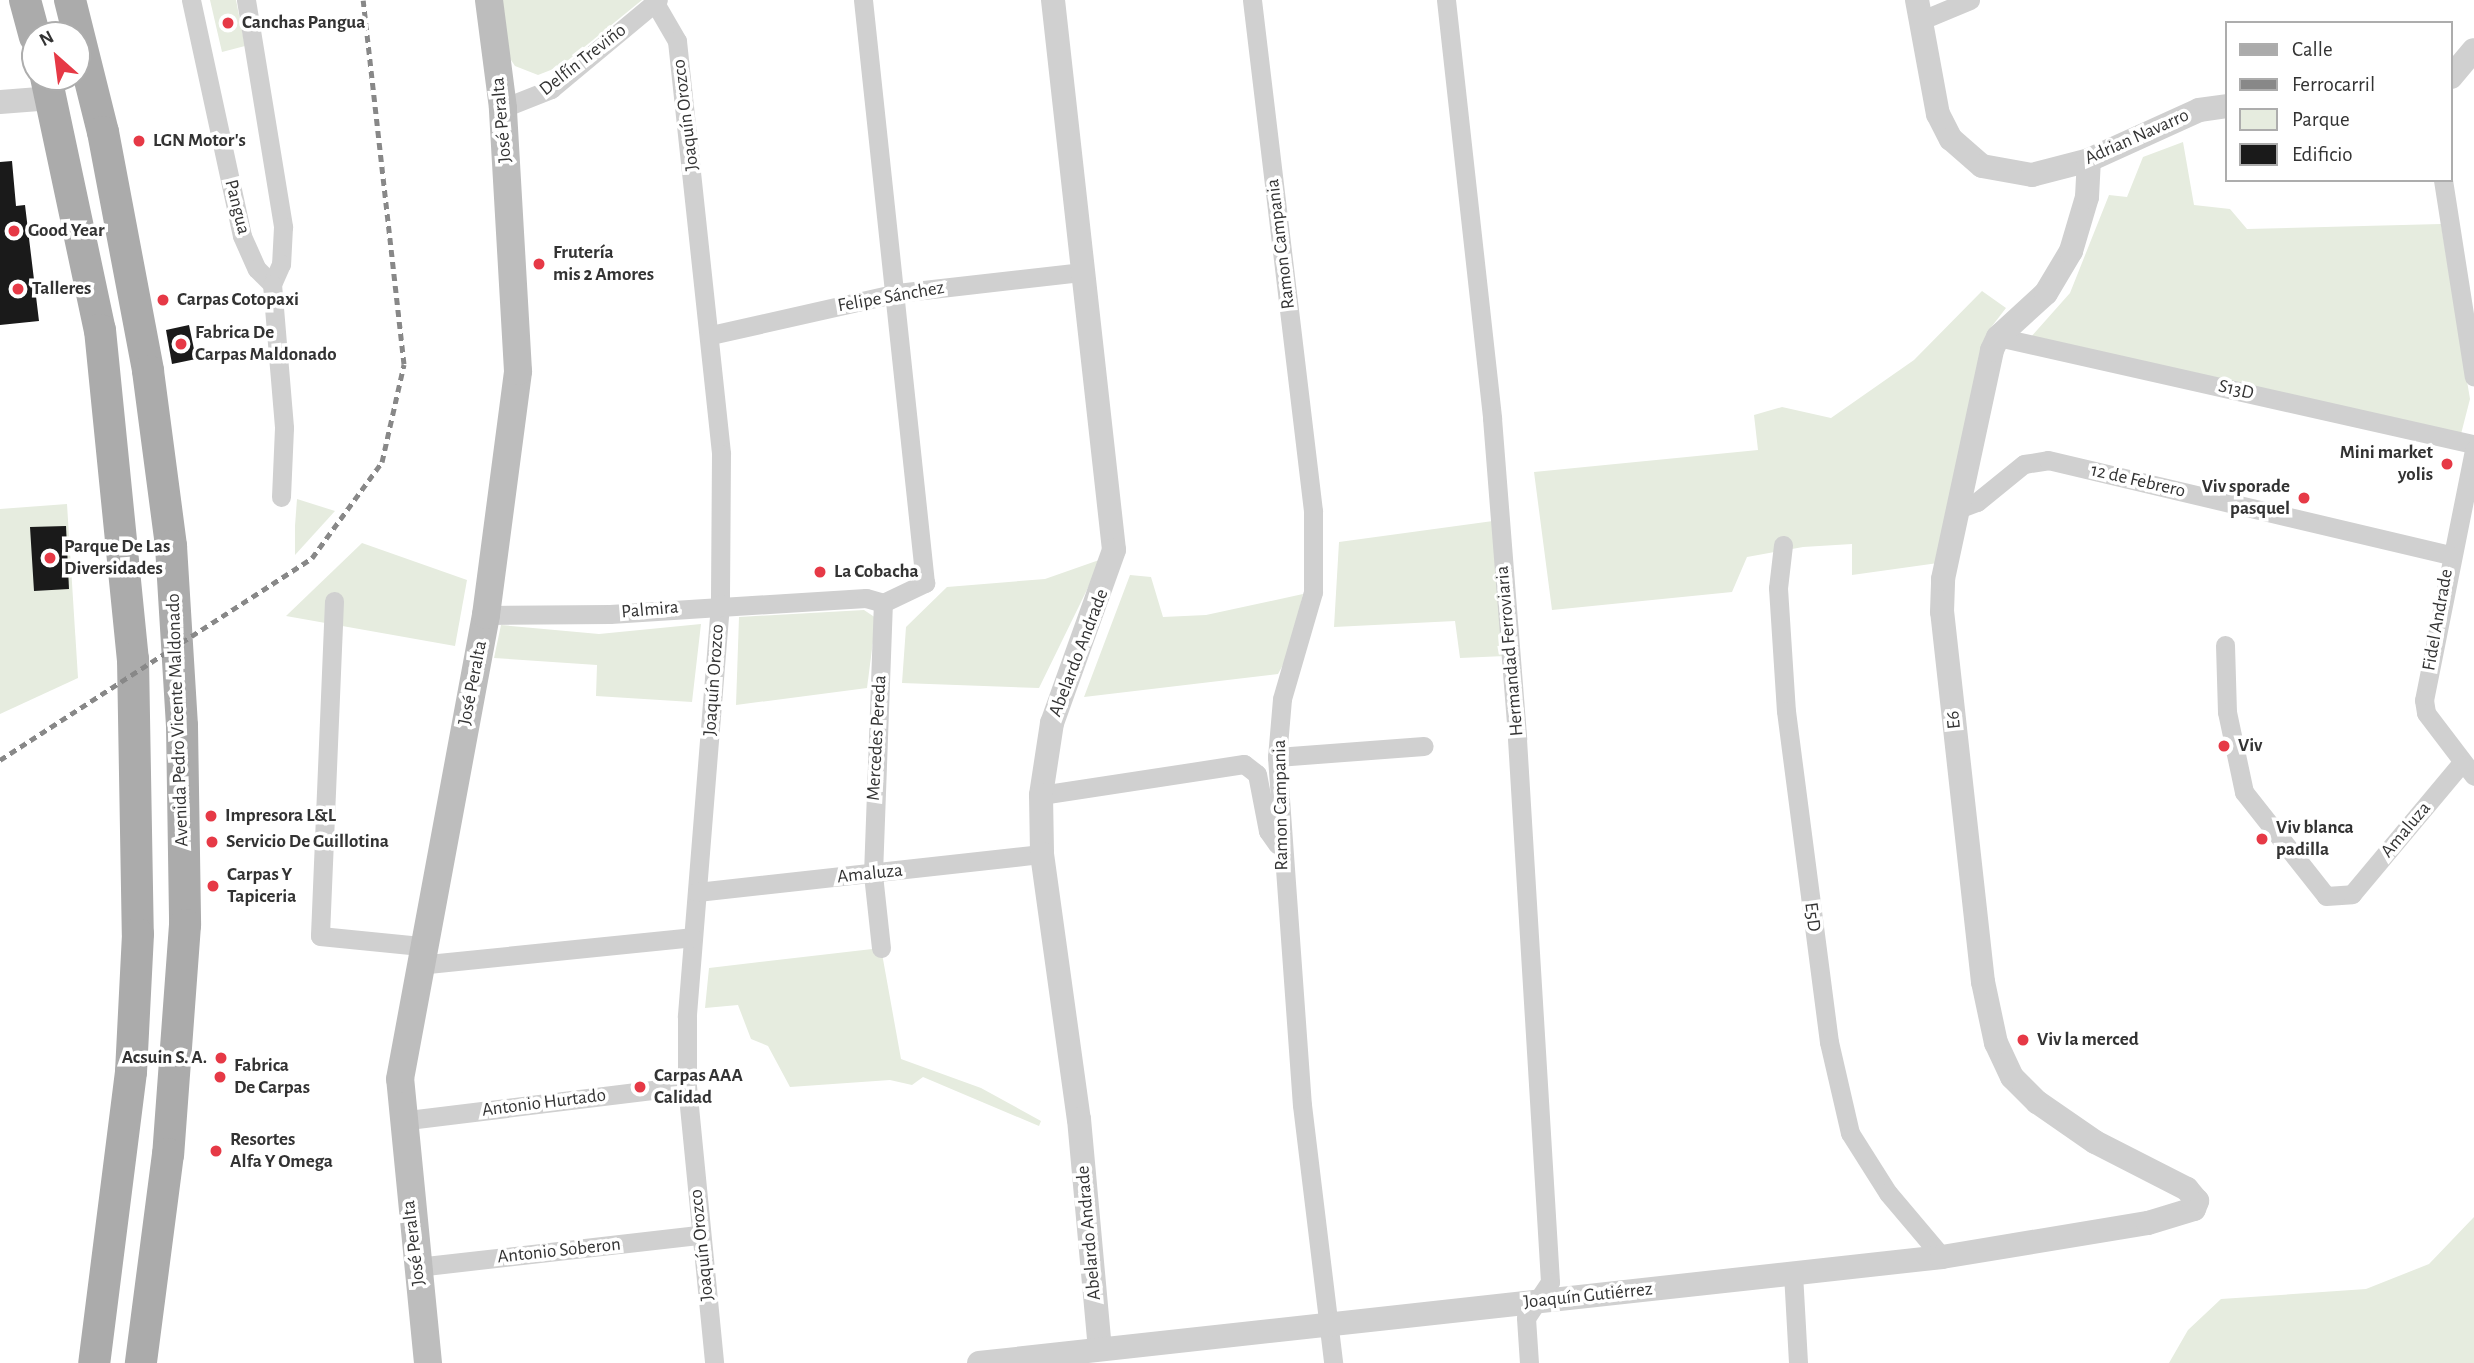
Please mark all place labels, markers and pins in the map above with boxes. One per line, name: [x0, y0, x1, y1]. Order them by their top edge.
place label: Canchas Pangua: [242, 12, 365, 34]
marker: Canchas Pangua: [220, 15, 236, 31]
place label: LGN Motor's: [153, 130, 246, 152]
marker: LGN Motor's: [131, 133, 147, 149]
place label: Good Year: [28, 220, 105, 242]
marker: Good Year: [6, 223, 22, 239]
place label: Frutería mis 2 Amores: [553, 242, 654, 286]
marker: Frutería mis 2 Amores: [531, 256, 547, 272]
place label: Talleres: [32, 278, 91, 300]
marker: Talleres: [10, 281, 26, 297]
place label: Carpas Cotopaxi: [177, 289, 299, 311]
marker: Carpas Cotopaxi: [155, 292, 171, 308]
place label: Fabrica De Carpas Maldonado: [195, 322, 337, 366]
marker: Fabrica De Carpas Maldonado: [173, 336, 189, 352]
place label: Mini market yolis: [2340, 442, 2433, 486]
marker: Mini market yolis: [2439, 456, 2455, 472]
place label: Viv sporade pasquel: [2202, 476, 2290, 520]
marker: Viv sporade pasquel: [2296, 490, 2312, 506]
place label: Parque De Las Diversidades: [64, 536, 170, 580]
marker: Parque De Las Diversidades: [42, 550, 58, 566]
place label: La Cobacha: [834, 561, 919, 583]
marker: La Cobacha: [812, 564, 828, 580]
place label: Viv: [2238, 735, 2263, 757]
marker: Viv: [2216, 738, 2232, 754]
place label: Impresora L&L: [225, 805, 336, 827]
marker: Impresora L&L: [203, 808, 219, 824]
place label: Viv blanca padilla: [2276, 817, 2354, 861]
place label: Servicio De Guillotina: [226, 831, 389, 853]
marker: Viv blanca padilla: [2254, 831, 2270, 847]
marker: Servicio De Guillotina: [204, 834, 220, 850]
place label: Carpas Y Tapiceria: [227, 864, 296, 908]
marker: Carpas Y Tapiceria: [205, 878, 221, 894]
place label: Viv la merced: [2037, 1029, 2139, 1051]
marker: Viv la merced: [2015, 1032, 2031, 1048]
place label: Acsuin S. A.: [122, 1047, 207, 1069]
marker: Acsuin S. A.: [213, 1050, 229, 1066]
place label: Fabrica De Carpas: [234, 1055, 310, 1099]
place label: Carpas AAA Calidad: [654, 1065, 743, 1109]
marker: Fabrica De Carpas: [212, 1069, 228, 1085]
marker: Carpas AAA Calidad: [632, 1079, 648, 1095]
place label: Resortes Alfa Y Omega: [230, 1129, 333, 1173]
marker: Resortes Alfa Y Omega: [208, 1143, 224, 1159]

